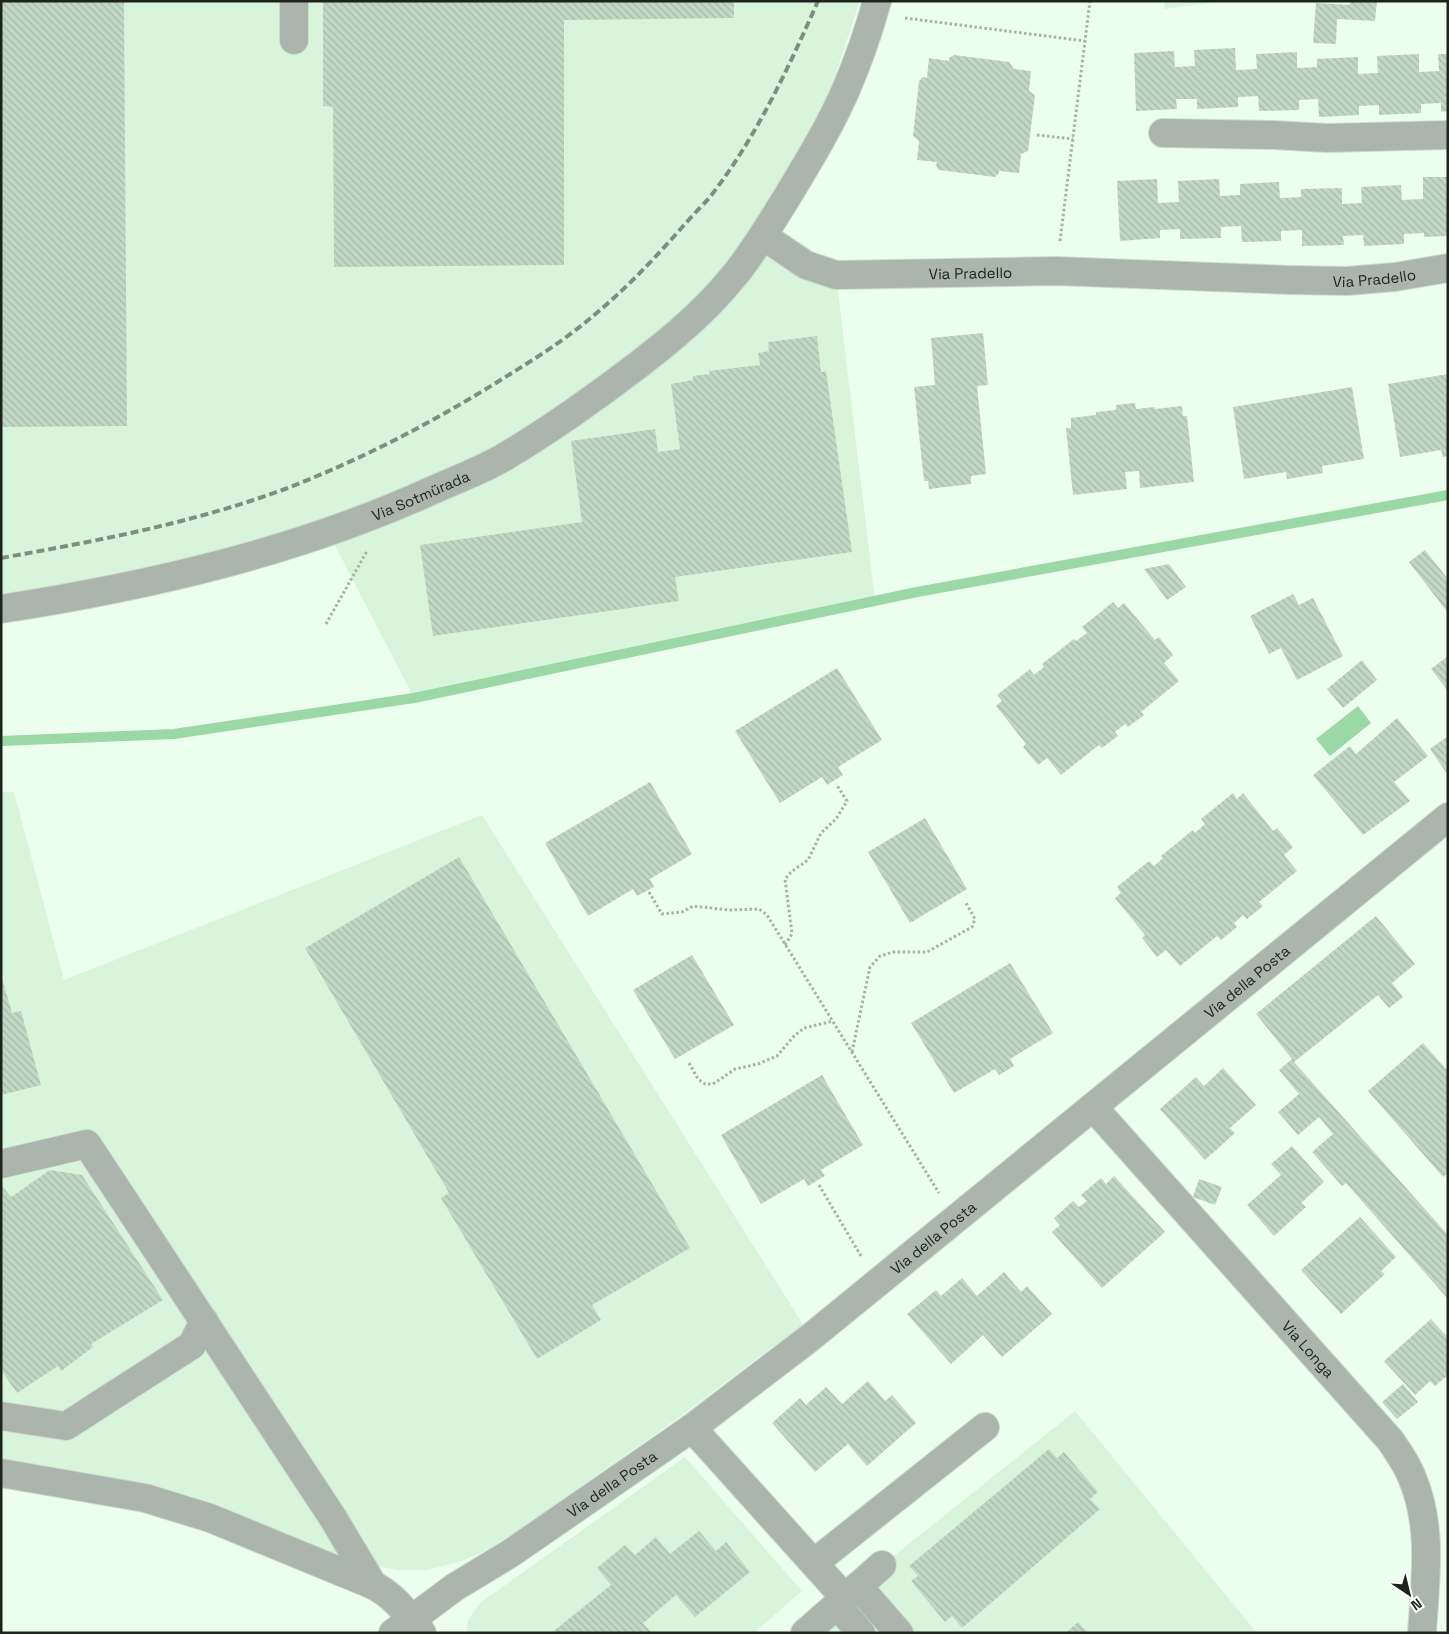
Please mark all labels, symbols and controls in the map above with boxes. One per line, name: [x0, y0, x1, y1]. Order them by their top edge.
street label: Via Pradello: [929, 262, 1012, 283]
street label: Via Pradello: [1332, 264, 1417, 291]
street label: Via Sotmürada: [369, 466, 473, 524]
street label: Via della Posta: [1200, 940, 1294, 1022]
street label: Via della Posta: [886, 1197, 980, 1278]
street label: Via Longa: [1278, 1316, 1339, 1382]
street label: Via della Posta: [563, 1446, 661, 1521]
north arrow: [1384, 1569, 1434, 1619]
text: N: [1407, 1595, 1425, 1615]

